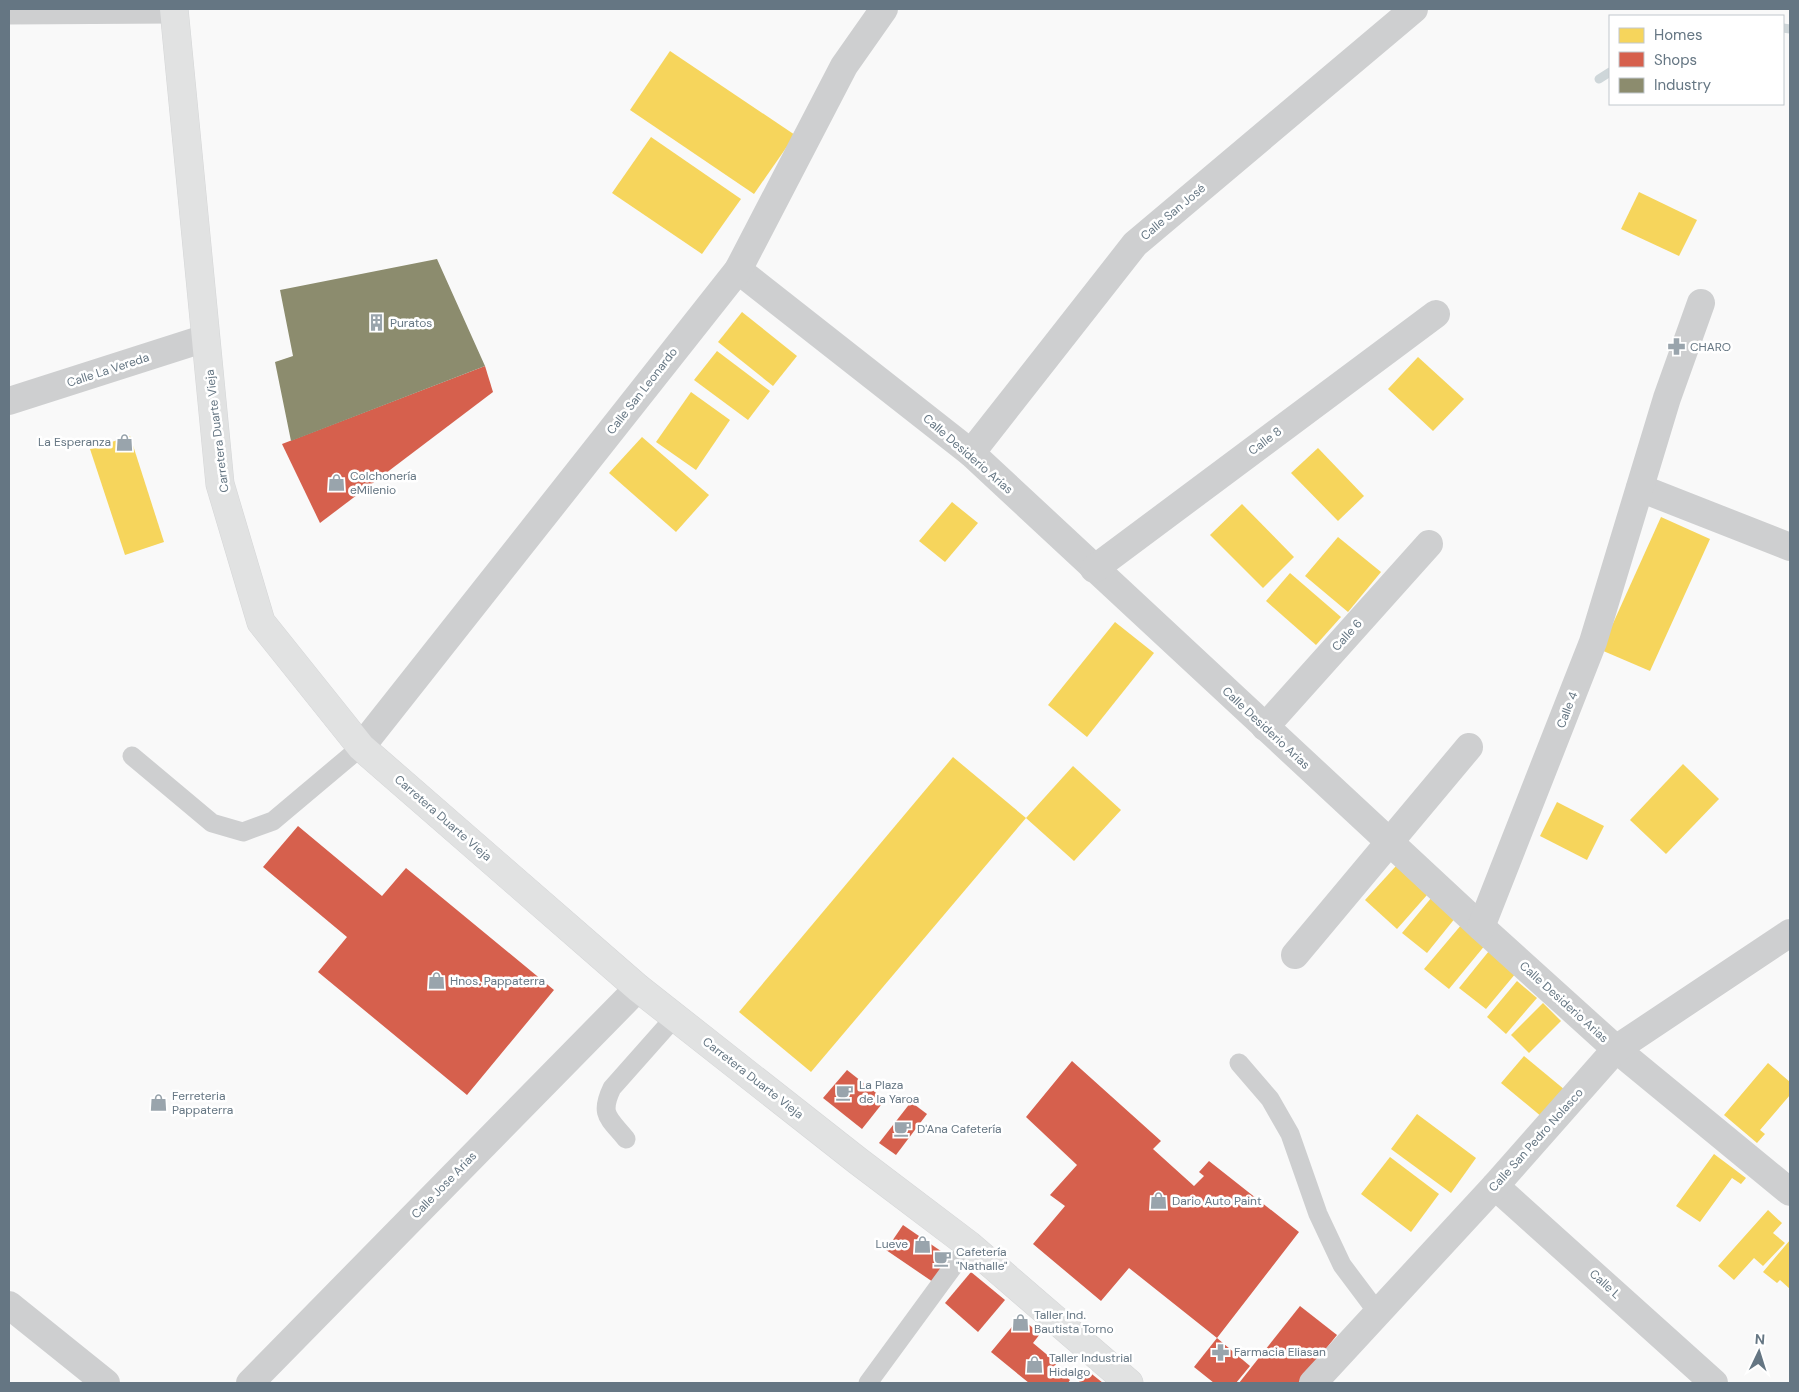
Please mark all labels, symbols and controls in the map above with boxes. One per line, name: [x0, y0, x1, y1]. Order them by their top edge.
legend: [1609, 15, 1784, 105]
text: Homes: [1654, 25, 1703, 45]
text: Shops: [1654, 50, 1697, 70]
text: Industry: [1654, 75, 1712, 95]
street label: Calle San José: [1137, 180, 1209, 244]
building icon: Puratos: [366, 313, 386, 333]
place label: Puratos: [390, 315, 432, 331]
pharmacy icon: CHARO: [1666, 337, 1686, 357]
place label: CHARO: [1690, 339, 1731, 355]
street label: Calle San Leonardo: [603, 344, 681, 438]
street label: Calle La Vereda: [65, 349, 151, 391]
street label: Carretera Duarte Vieja: [202, 369, 232, 493]
street label: Calle Desiderio Arias: [920, 410, 1016, 498]
street label: Calle 8: [1245, 423, 1285, 459]
shop icon: La Esperanza: [115, 432, 135, 452]
place label: La Esperanza: [38, 434, 111, 450]
place label: Colchonería eMilenio: [350, 468, 417, 498]
shop icon: Colchonería eMilenio: [326, 473, 346, 493]
street label: Calle 6: [1328, 616, 1366, 654]
street label: Calle Desiderio Arias: [1219, 683, 1313, 773]
street label: Calle 4: [1553, 689, 1581, 731]
street label: Carretera Duarte Vieja: [391, 771, 495, 865]
street label: Calle Desiderio Arias: [1516, 958, 1612, 1046]
shop icon: Hnos. Pappaterra: [426, 971, 446, 991]
place label: Hnos. Pappaterra: [450, 973, 545, 989]
street label: Carretera Duarte Vieja: [699, 1034, 807, 1122]
place label: La Plaza de la Yaroa: [859, 1077, 919, 1107]
cafe icon: La Plaza de la Yaroa: [835, 1082, 855, 1102]
street label: Calle San Pedro Nolasco: [1485, 1085, 1587, 1195]
place label: Ferreteria Pappaterra: [172, 1088, 233, 1118]
shop icon: Ferreteria Pappaterra: [148, 1093, 168, 1113]
cafe icon: D'Ana Cafetería: [893, 1119, 913, 1139]
place label: D'Ana Cafetería: [917, 1121, 1002, 1137]
street label: Calle Jose Arias: [408, 1148, 480, 1222]
shop icon: Dario Auto Paint: [1148, 1191, 1168, 1211]
place label: Dario Auto Paint: [1172, 1193, 1262, 1209]
shop icon: Lueve: [912, 1234, 932, 1254]
place label: Lueve: [875, 1236, 908, 1252]
place label: Cafetería "Nathalle": [956, 1244, 1008, 1274]
cafe icon: Cafetería "Nathalle": [932, 1249, 952, 1269]
street label: Calle L: [1586, 1266, 1624, 1302]
place label: Taller Ind. Bautista Torno: [1034, 1307, 1114, 1337]
shop icon: Taller Ind. Bautista Torno: [1010, 1312, 1030, 1332]
north arrow: [1734, 1327, 1784, 1377]
text: N: [1754, 1330, 1766, 1348]
pharmacy icon: Farmacia Eliasan: [1210, 1342, 1230, 1362]
place label: Farmacia Eliasan: [1234, 1344, 1326, 1360]
place label: Taller Industrial Hidalgo: [1049, 1350, 1132, 1380]
shop icon: Taller Industrial Hidalgo: [1025, 1355, 1045, 1375]

